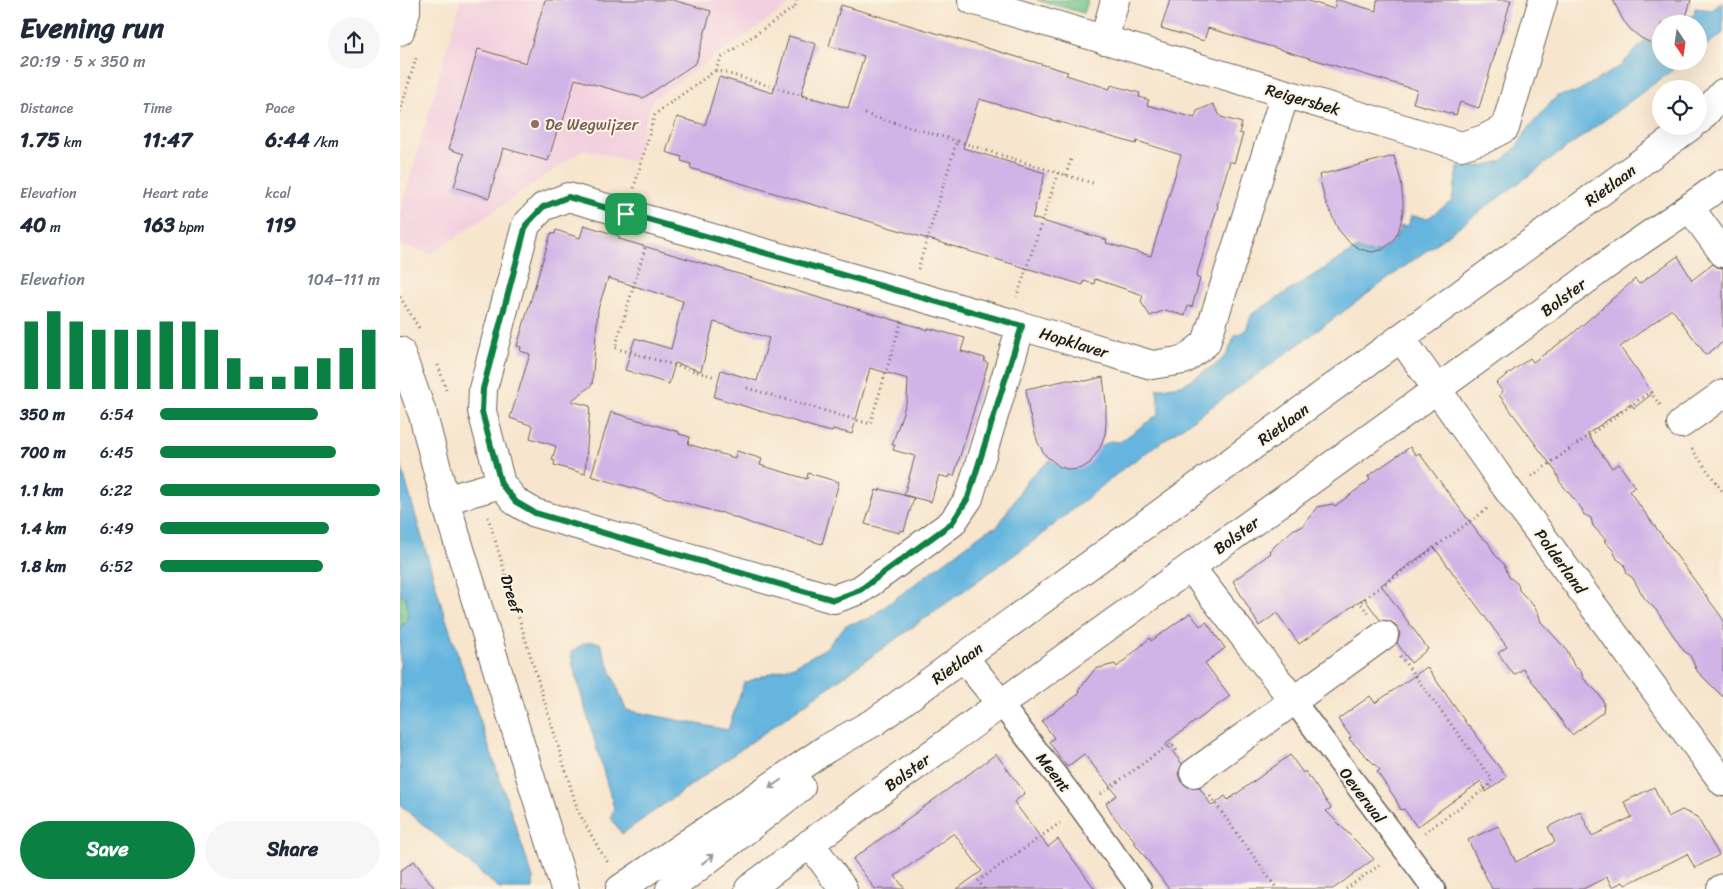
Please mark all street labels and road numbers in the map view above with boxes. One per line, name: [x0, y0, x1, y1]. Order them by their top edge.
street label: Reigersbek: [1262, 75, 1344, 124]
street label: Rietlaan: [1578, 156, 1643, 214]
street label: Bolster: [1534, 269, 1594, 324]
street label: Hopklaver: [1036, 318, 1113, 367]
street label: Rietlaan: [1251, 395, 1316, 453]
street label: Bolster: [1207, 508, 1267, 562]
street label: Polderland: [1527, 522, 1595, 602]
street label: Dreef: [492, 571, 532, 619]
street label: Rietlaan: [925, 634, 990, 692]
street label: Bolster: [878, 745, 938, 799]
street label: Meent: [1028, 746, 1079, 799]
street label: Oeverwal: [1332, 761, 1394, 830]

